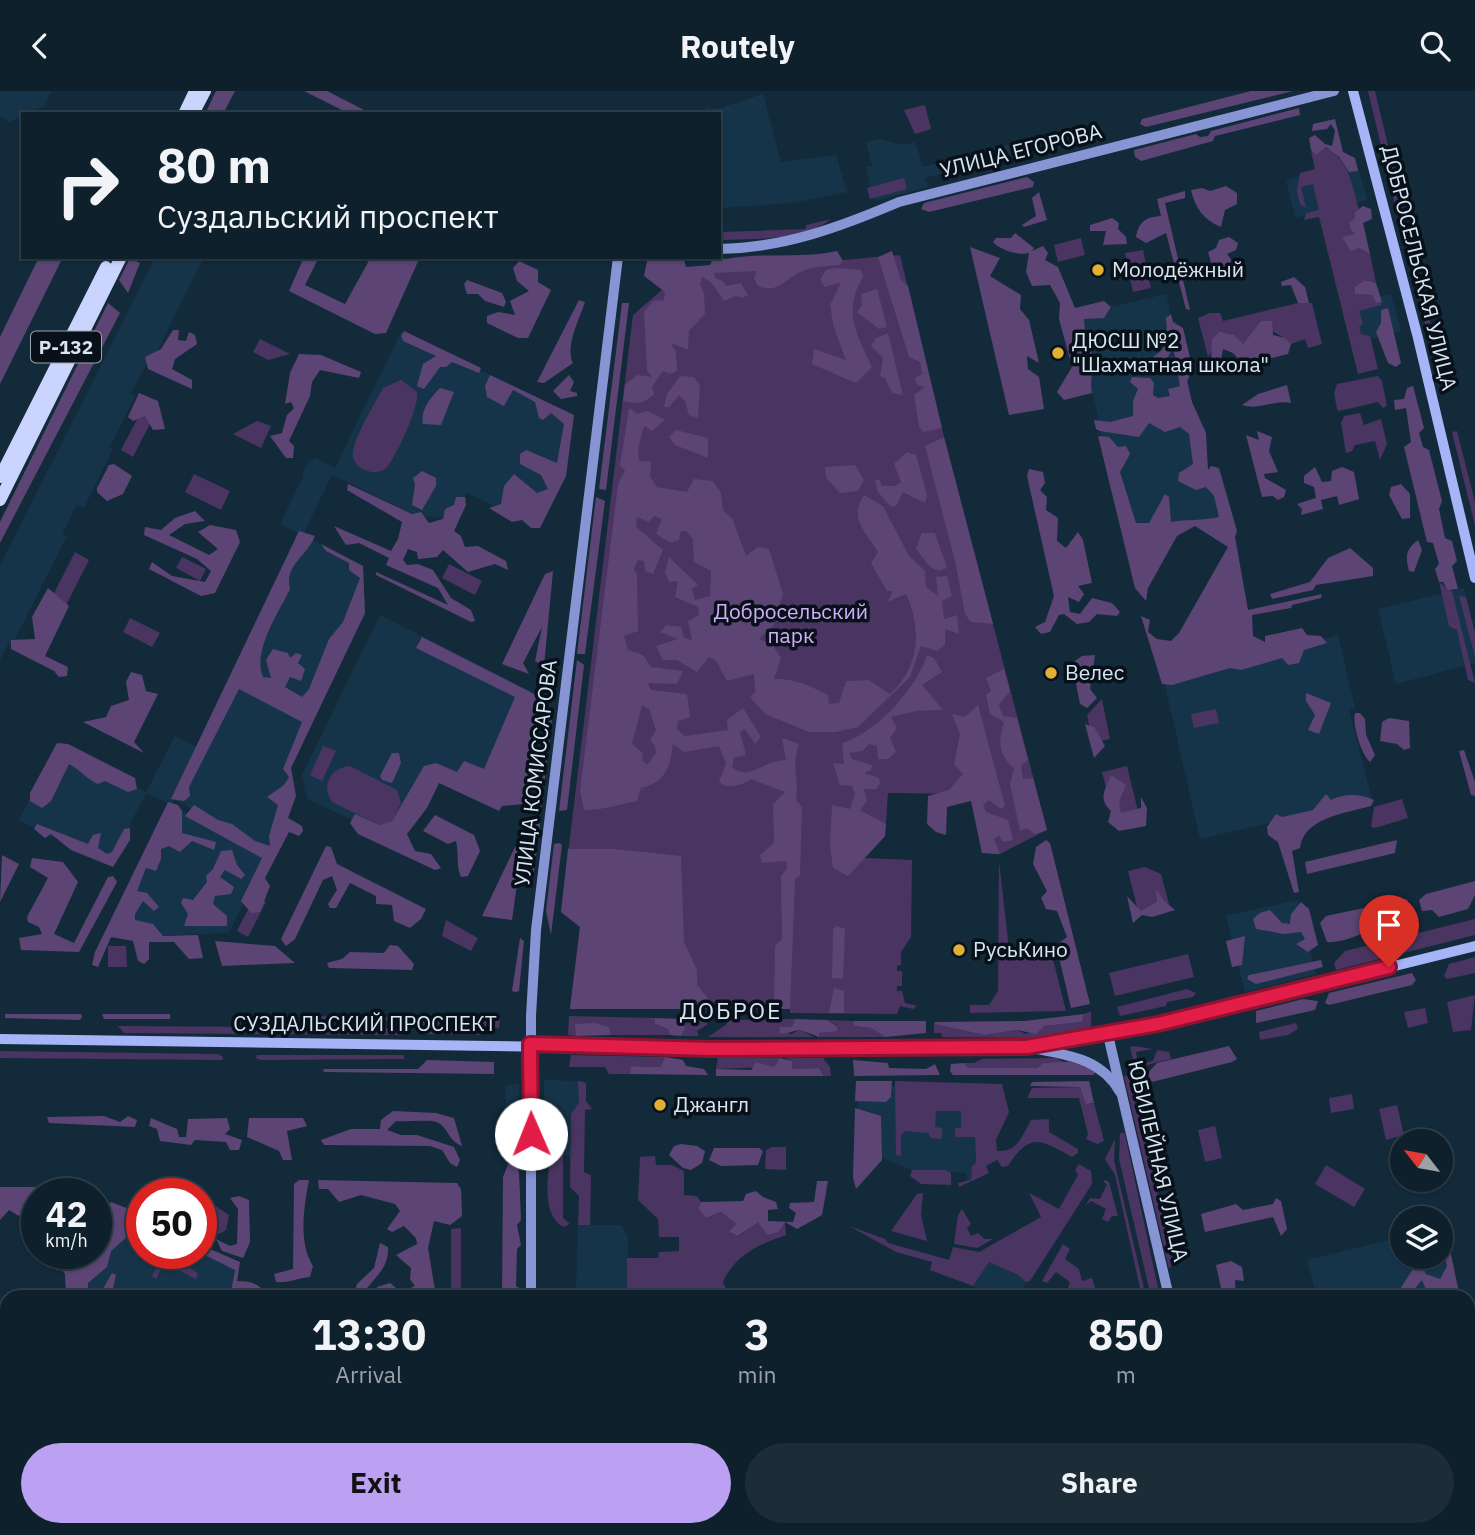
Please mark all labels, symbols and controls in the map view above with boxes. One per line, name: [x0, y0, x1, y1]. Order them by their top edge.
text: Routely: [680, 25, 795, 67]
icon: back: [21, 27, 59, 65]
icon: search: [1416, 27, 1454, 65]
street label: УЛИЦА ЕГОРОВА: [937, 116, 1105, 184]
text: 80 m: [157, 133, 271, 196]
icon: right: [42, 140, 133, 231]
street label: ДОБРОСЕЛЬСКАЯ УЛИЦА: [1376, 142, 1464, 393]
text: Суздальский проспект: [157, 195, 499, 237]
place label: Молодёжный: [1112, 255, 1244, 283]
marker: Молодёжный: [1090, 262, 1106, 278]
place label: ДЮСШ №2 "Шахматная школа": [1072, 326, 1269, 378]
road number: Р-132: [31, 331, 101, 363]
marker: ДЮСШ №2 "Шахматная школа": [1050, 345, 1066, 361]
park label: Добросельский парк: [714, 597, 868, 649]
street label: УЛИЦА КОМИССАРОВА: [507, 658, 563, 888]
place label: Велес: [1065, 658, 1124, 686]
marker: Велес: [1043, 665, 1059, 681]
pin: [1359, 895, 1419, 967]
icon: arrive: [1370, 906, 1408, 944]
place label: РусьКино: [973, 935, 1068, 963]
marker: РусьКино: [951, 942, 967, 958]
district label: ДОБРОЕ: [680, 995, 782, 1025]
street label: СУЗДАЛЬСКИЙ ПРОСПЕКТ: [233, 1009, 497, 1037]
street label: ЮБИЛЕЙНАЯ УЛИЦА: [1122, 1057, 1196, 1264]
place label: Джангл: [674, 1090, 749, 1118]
position arrow: [494, 1097, 568, 1171]
marker: Джангл: [652, 1097, 668, 1113]
north arrow: [1390, 1129, 1452, 1192]
map controls: [1390, 1129, 1453, 1269]
speed limit sign: 50: [126, 1178, 217, 1269]
text: 42: [45, 1191, 88, 1237]
button: layers: [1390, 1206, 1453, 1269]
text: km/h: [45, 1229, 88, 1252]
text: 13:30: [311, 1307, 426, 1362]
text: 3: [744, 1307, 770, 1362]
text: 850: [1088, 1307, 1164, 1362]
text: Arrival: [335, 1359, 402, 1389]
text: min: [738, 1359, 776, 1389]
text: m: [1116, 1359, 1136, 1389]
button: Exit: [21, 1443, 731, 1523]
button: Share: [745, 1443, 1454, 1523]

